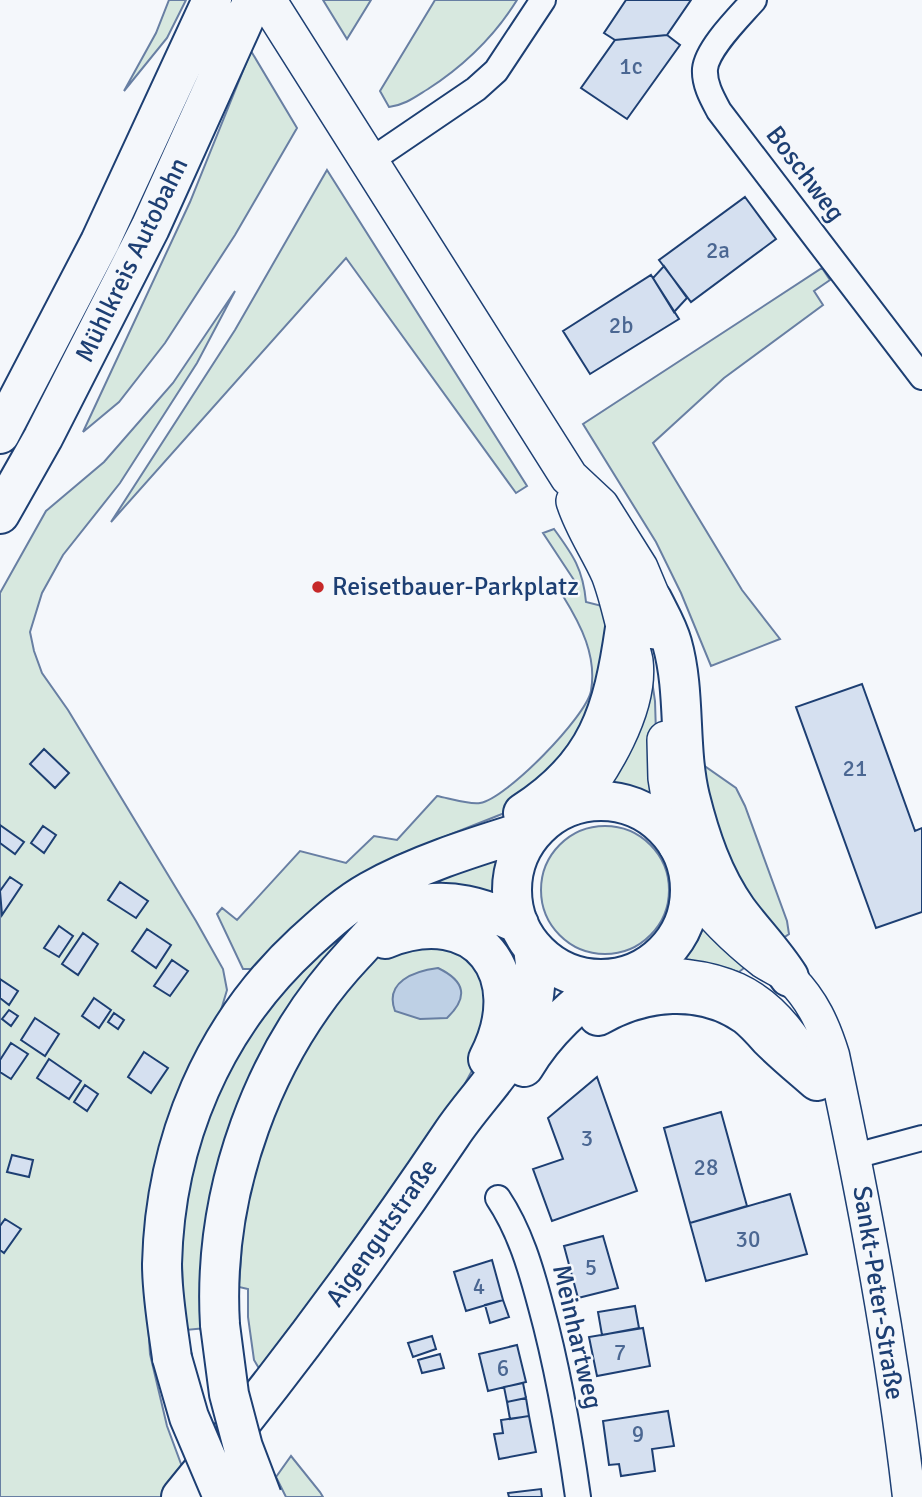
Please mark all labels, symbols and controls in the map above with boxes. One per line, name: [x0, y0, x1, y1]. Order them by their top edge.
house number: 1c: [619, 52, 643, 81]
street label: Boschweg: [759, 120, 851, 228]
street label: Mühlkreis Autobahn: [69, 152, 195, 368]
house number: 2a: [706, 236, 730, 265]
house number: 2b: [609, 311, 633, 340]
place label: Reisetbauer-Parkplatz: [332, 571, 579, 603]
marker: Reisetbauer-Parkplatz: [310, 579, 326, 595]
house number: 21: [843, 754, 867, 783]
house number: 3: [581, 1124, 593, 1153]
street label: Aigengutstraße: [319, 1153, 445, 1313]
house number: 28: [694, 1153, 718, 1182]
street label: Sankt-Peter-Straße: [845, 1184, 911, 1402]
house number: 30: [736, 1225, 760, 1254]
house number: 5: [585, 1253, 597, 1282]
street label: Meinhartweg: [545, 1262, 609, 1412]
house number: 4: [473, 1272, 485, 1301]
house number: 7: [614, 1338, 626, 1367]
house number: 6: [497, 1354, 509, 1383]
house number: 9: [632, 1420, 644, 1449]

